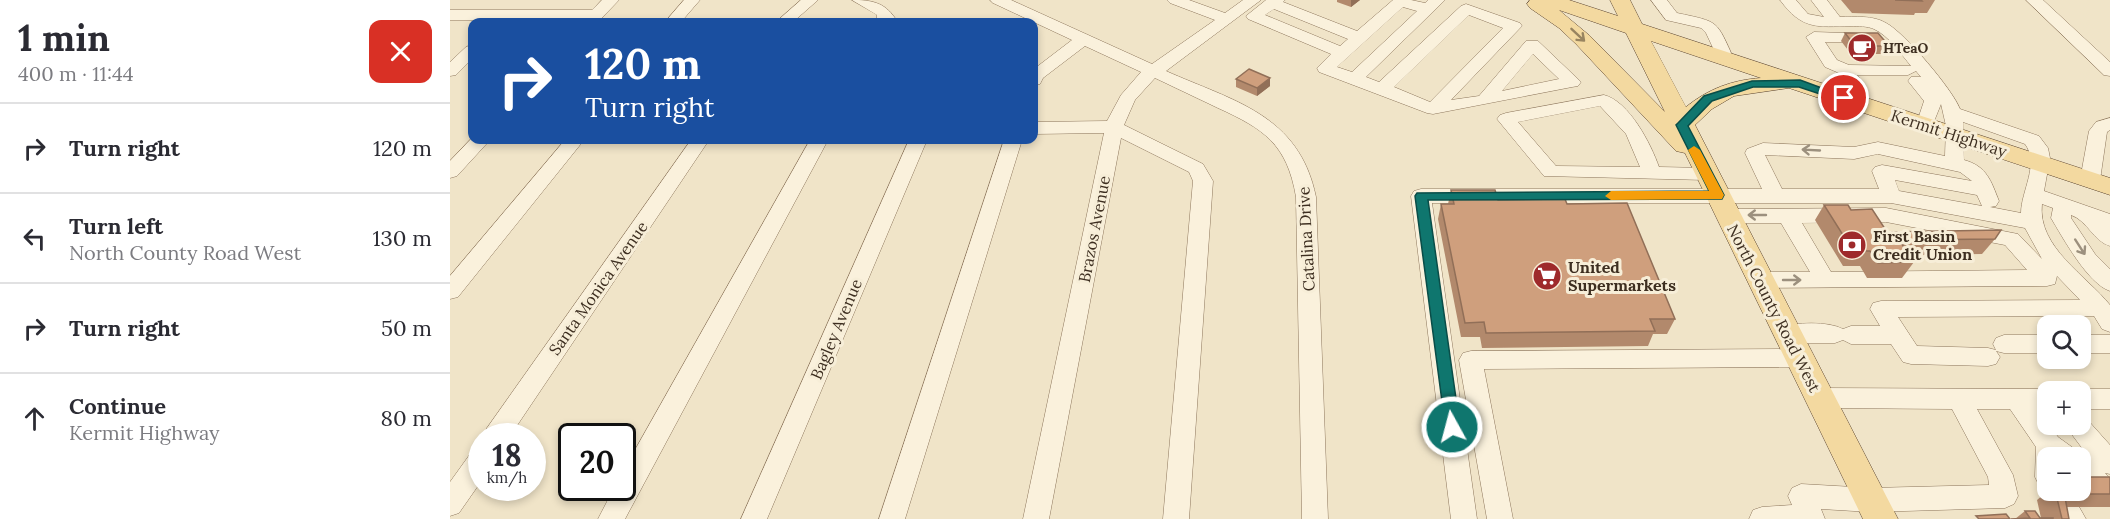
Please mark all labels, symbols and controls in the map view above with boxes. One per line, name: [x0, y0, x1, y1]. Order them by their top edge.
text: 1 min: [18, 15, 110, 61]
button: close: [369, 20, 432, 83]
one-way arrow: [1570, 28, 1585, 43]
cafe icon: HTeaO: [1846, 32, 1878, 64]
text: 120 m: [585, 37, 701, 91]
place label: HTeaO: [1883, 39, 1928, 57]
icon: right: [486, 42, 564, 120]
text: 400 m · 11:44: [18, 61, 134, 86]
pin: [1818, 72, 1869, 123]
icon: arrive: [1827, 81, 1860, 114]
text: Turn right: [585, 90, 714, 124]
street label: Kermit Highway: [1889, 105, 2010, 161]
icon: right: [18, 132, 51, 165]
text: Turn right: [69, 134, 180, 162]
text: 120 m: [373, 134, 432, 162]
one-way arrow: [1802, 145, 1822, 156]
street label: Brazos Avenue: [1074, 174, 1114, 284]
street label: Catalina Drive: [1293, 186, 1319, 292]
one-way arrow: [1748, 209, 1768, 221]
text: Turn left: [69, 212, 163, 240]
street label: Santa Monica Avenue: [544, 217, 652, 359]
street label: North County Road West: [1723, 221, 1825, 396]
icon: left: [18, 222, 51, 255]
text: 130 m: [373, 224, 432, 252]
place label: First Basin Credit Union: [1873, 226, 1972, 264]
bank icon: First Basin Credit Union: [1836, 229, 1868, 261]
one-way arrow: [2074, 238, 2086, 254]
text: North County Road West: [69, 240, 301, 265]
place label: United Supermarkets: [1568, 257, 1676, 295]
supermarket icon: United Supermarkets: [1531, 260, 1563, 292]
one-way arrow: [1782, 274, 1802, 286]
street label: Bagley Avenue: [806, 275, 866, 382]
icon: right: [18, 312, 51, 345]
text: Turn right: [69, 314, 180, 342]
text: 50 m: [381, 314, 432, 342]
map controls: [2037, 315, 2091, 501]
button: search: [2037, 315, 2091, 369]
button: +: [2037, 381, 2091, 435]
text: Continue: [69, 392, 166, 420]
position arrow: [1420, 395, 1484, 459]
icon: ahead: [18, 402, 51, 435]
text: 80 m: [381, 404, 432, 432]
text: Kermit Highway: [69, 420, 220, 445]
speed limit sign: 20: [558, 423, 636, 501]
text: 18: [492, 436, 522, 474]
button: −: [2037, 447, 2091, 501]
text: km/h: [487, 468, 527, 487]

